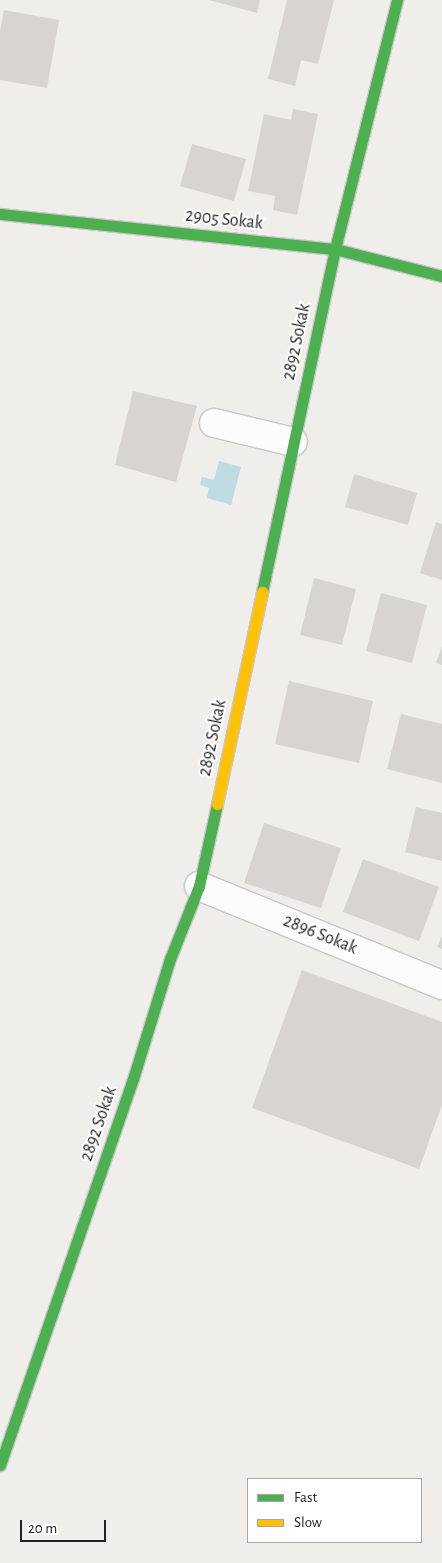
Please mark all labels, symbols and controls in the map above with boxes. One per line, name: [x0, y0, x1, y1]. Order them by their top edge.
street label: 2905 Sokak: [184, 205, 264, 235]
street label: 2892 Sokak: [278, 302, 316, 382]
street label: 2892 Sokak: [194, 698, 232, 778]
street label: 2896 Sokak: [280, 910, 360, 960]
street label: 2892 Sokak: [76, 1084, 122, 1164]
legend: [247, 1478, 422, 1543]
text: Fast: [294, 1490, 317, 1505]
scale bar: [22, 1510, 109, 1542]
text: Slow: [294, 1515, 322, 1530]
text: 20 m: [28, 1521, 57, 1536]

